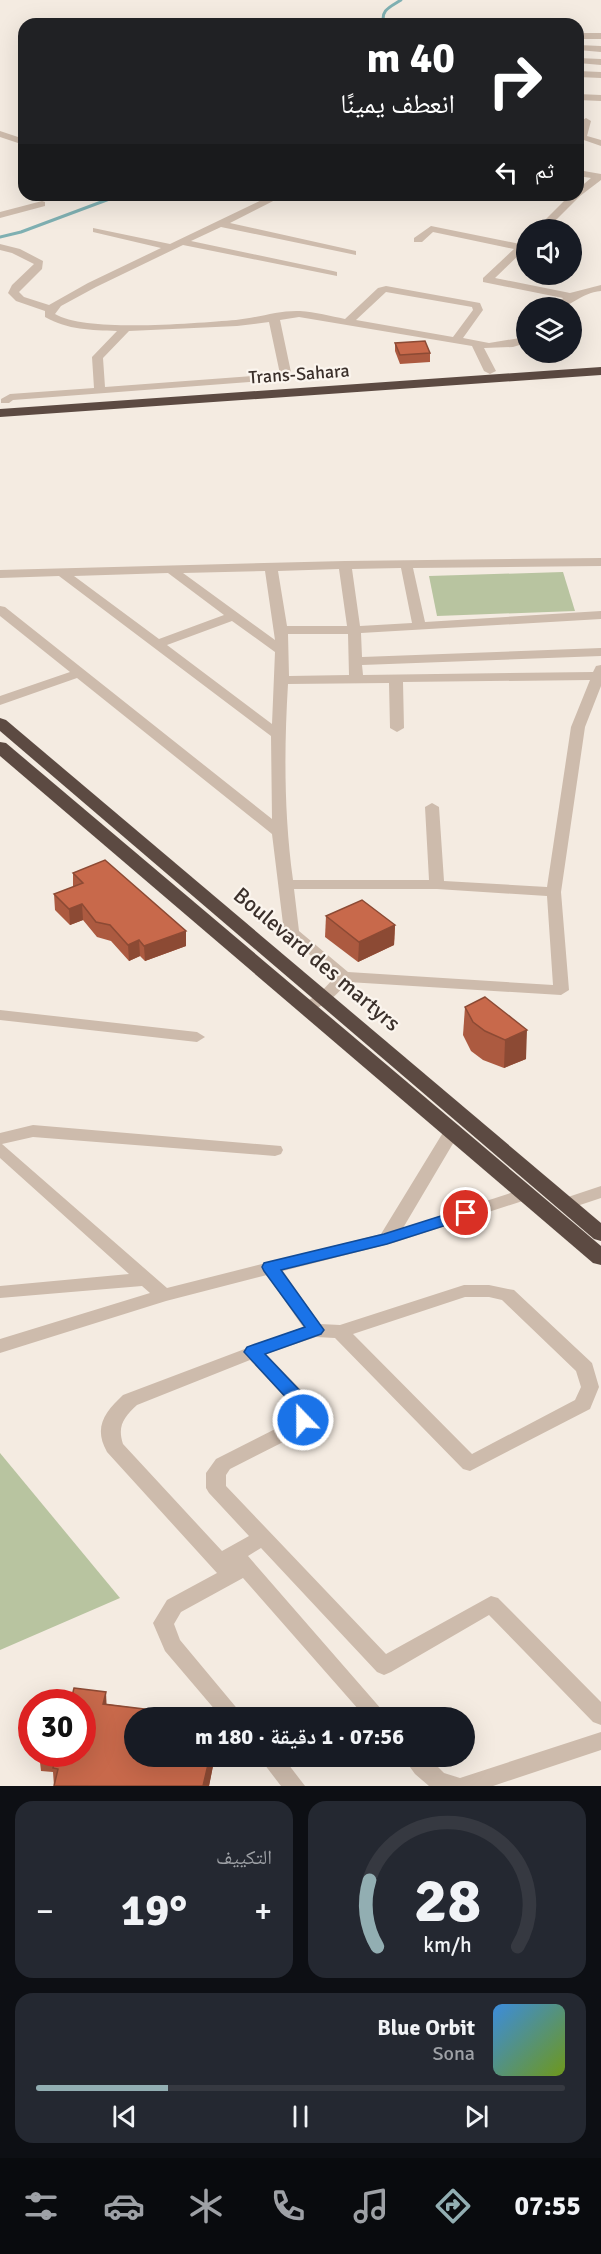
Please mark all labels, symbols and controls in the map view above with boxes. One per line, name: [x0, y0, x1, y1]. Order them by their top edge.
text: 40 m: [366, 33, 455, 84]
icon: right: [476, 42, 554, 120]
text: انعطف يمينًا: [340, 88, 455, 121]
icon: left: [490, 156, 523, 189]
text: ثم: [535, 157, 554, 184]
map controls: [516, 219, 582, 363]
button: sound: [516, 219, 582, 285]
button: layers: [516, 297, 582, 363]
street label: Trans-Sahara: [248, 359, 350, 389]
street label: Boulevard des martyrs: [228, 881, 406, 1037]
pin: [440, 1187, 491, 1238]
icon: arrive: [449, 1196, 482, 1229]
position arrow: [271, 1388, 335, 1452]
speed limit sign: 30: [18, 1689, 96, 1767]
text: 07:56 · 1 دقيقة · 180 m: [195, 1723, 404, 1750]
text: التكييف: [216, 1845, 272, 1870]
text: 28: [413, 1862, 481, 1939]
text: 19°: [121, 1883, 187, 1938]
text: −: [36, 1891, 54, 1932]
text: +: [254, 1891, 272, 1932]
text: km/h: [423, 1932, 471, 1958]
text: Blue Orbit: [377, 2014, 475, 2041]
text: Sona: [432, 2041, 475, 2066]
icon: previous: [108, 2100, 141, 2133]
icon: pause: [284, 2100, 317, 2133]
icon: next: [460, 2100, 493, 2133]
icon: filters: [20, 2185, 62, 2227]
icon: car: [103, 2185, 145, 2227]
icon: climate: [185, 2185, 227, 2227]
icon: phone: [267, 2185, 309, 2227]
icon: music: [350, 2185, 392, 2227]
icon: directions: [432, 2185, 474, 2227]
text: 07:55: [515, 2190, 581, 2223]

